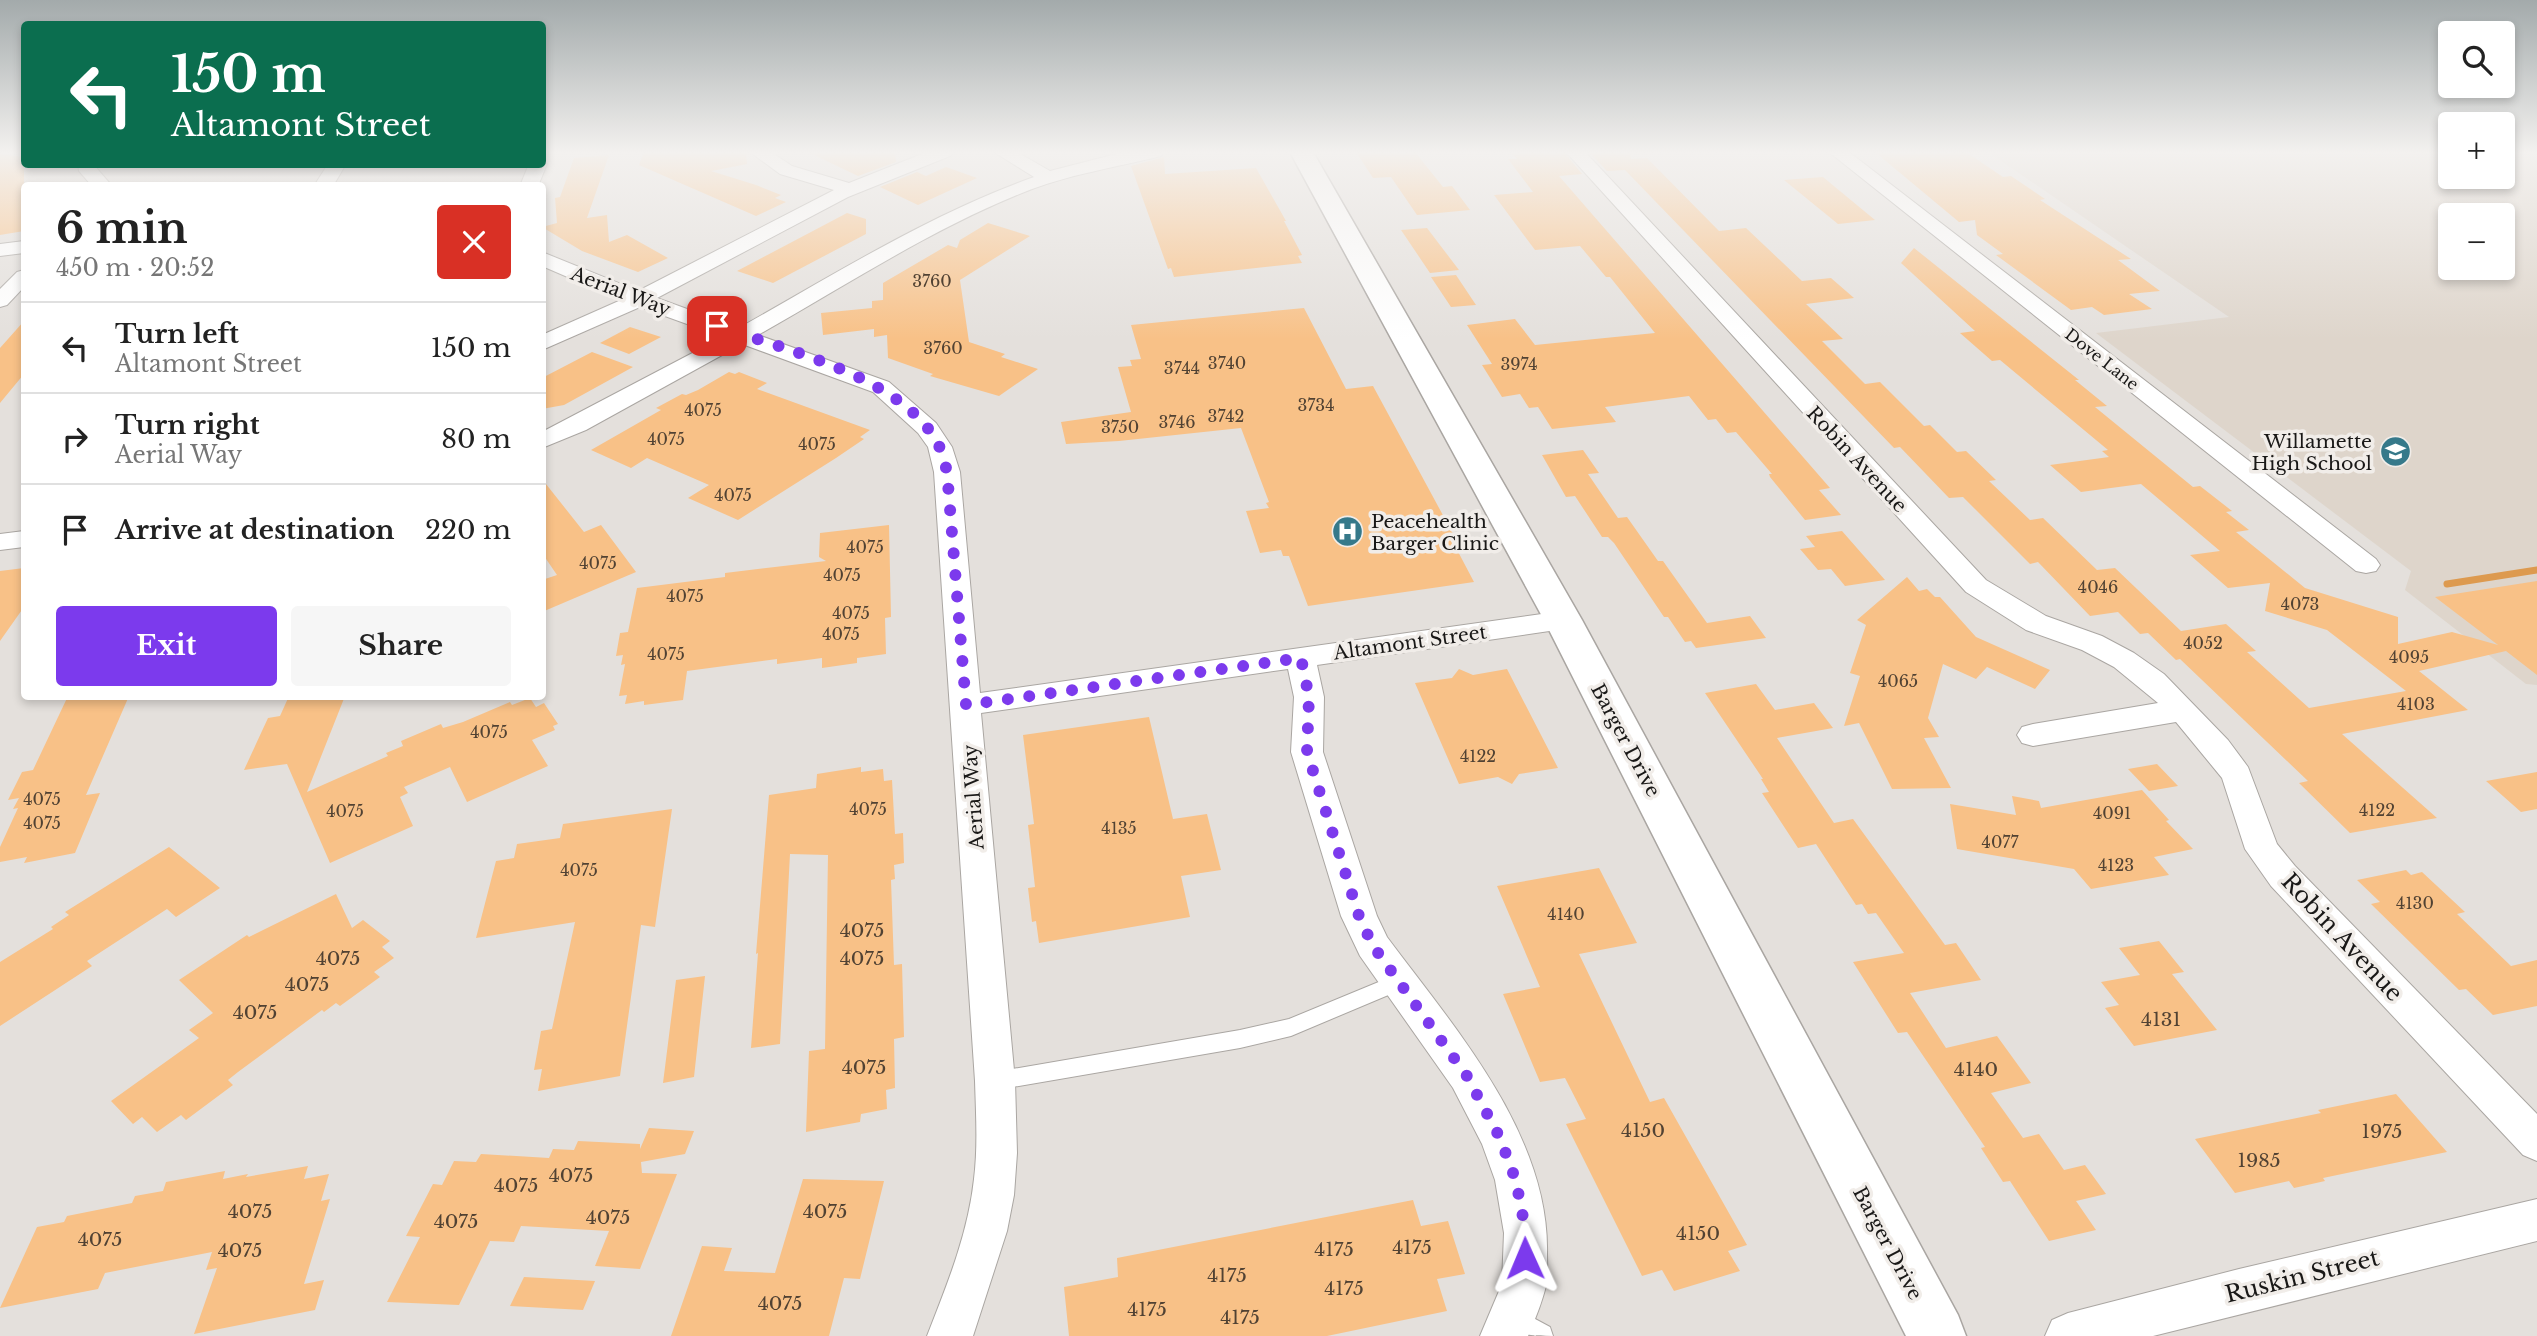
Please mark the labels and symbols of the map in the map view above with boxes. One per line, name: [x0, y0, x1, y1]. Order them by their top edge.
street label: Aerial Way: [567, 262, 674, 321]
house number: 3760: [912, 271, 952, 291]
pin: [687, 296, 747, 356]
street label: Dove Lane: [2061, 324, 2143, 394]
house number: 3760: [923, 338, 963, 358]
house number: 3740: [1208, 353, 1246, 373]
house number: 3974: [1500, 354, 1538, 374]
house number: 3744: [1164, 358, 1200, 378]
house number: 3734: [1297, 395, 1335, 415]
house number: 4075: [684, 400, 722, 420]
street label: Robin Avenue: [1802, 402, 1912, 517]
house number: 3742: [1208, 406, 1244, 426]
house number: 3746: [1158, 412, 1196, 432]
house number: 3750: [1101, 417, 1139, 437]
house number: 4075: [647, 429, 685, 449]
place label: Willamette High School: [2252, 430, 2372, 475]
house number: 4075: [798, 434, 836, 454]
school or university icon: Willamette High School: [2378, 435, 2412, 469]
house number: 4075: [714, 485, 752, 505]
place label: Peacehealth Barger Clinic: [1371, 510, 1499, 555]
hospital icon: Peacehealth Barger Clinic: [1331, 515, 1365, 549]
house number: 4075: [846, 537, 884, 557]
house number: 4075: [579, 553, 617, 573]
house number: 4075: [823, 565, 861, 585]
house number: 4046: [2078, 577, 2118, 597]
house number: 4075: [666, 586, 704, 606]
house number: 4073: [2281, 594, 2319, 614]
house number: 4075: [832, 603, 870, 623]
street label: Altamont Street: [1331, 620, 1489, 665]
house number: 4075: [822, 624, 860, 644]
house number: 4052: [2183, 633, 2223, 653]
house number: 4075: [647, 644, 685, 664]
house number: 4095: [2389, 647, 2429, 667]
house number: 4065: [1878, 671, 1918, 691]
street label: Barger Drive: [1586, 680, 1665, 801]
house number: 4103: [2397, 694, 2435, 714]
house number: 4075: [470, 722, 508, 742]
street label: Aerial Way: [958, 744, 989, 851]
house number: 4122: [1460, 746, 1496, 766]
house number: 4075: [23, 789, 61, 809]
house number: 4075: [849, 799, 887, 819]
house number: 4122: [2359, 800, 2395, 820]
house number: 4075: [326, 801, 364, 821]
house number: 4091: [2093, 803, 2131, 823]
house number: 4075: [23, 813, 61, 833]
house number: 4135: [1101, 818, 1137, 838]
house number: 4077: [1982, 832, 2019, 852]
house number: 4123: [2098, 855, 2134, 875]
house number: 4075: [560, 860, 598, 880]
street label: Robin Avenue: [2276, 867, 2408, 1007]
house number: 4130: [2396, 893, 2434, 913]
house number: 4140: [1547, 904, 1585, 924]
house number: 4075: [840, 919, 884, 942]
house number: 4075: [316, 947, 360, 970]
house number: 4075: [840, 947, 884, 970]
house number: 4075: [285, 973, 329, 996]
house number: 4075: [233, 1001, 277, 1024]
house number: 4131: [2141, 1008, 2181, 1031]
house number: 4075: [842, 1056, 886, 1079]
house number: 4140: [1954, 1058, 1998, 1081]
house number: 4150: [1621, 1119, 1665, 1142]
house number: 1975: [2362, 1120, 2402, 1143]
house number: 1985: [2238, 1149, 2281, 1172]
house number: 4075: [549, 1164, 593, 1187]
house number: 4075: [494, 1174, 538, 1197]
street label: Barger Drive: [1848, 1183, 1927, 1304]
house number: 4075: [228, 1200, 272, 1223]
house number: 4075: [803, 1200, 847, 1223]
house number: 4075: [586, 1206, 630, 1229]
house number: 4075: [434, 1210, 478, 1233]
position arrow: [1488, 1221, 1562, 1295]
house number: 4150: [1676, 1222, 1720, 1245]
house number: 4075: [78, 1228, 122, 1251]
house number: 4175: [1392, 1236, 1432, 1259]
house number: 4175: [1314, 1238, 1354, 1261]
house number: 4075: [218, 1239, 262, 1262]
street label: Ruskin Street: [2222, 1243, 2382, 1309]
house number: 4175: [1207, 1264, 1247, 1287]
house number: 4175: [1324, 1277, 1364, 1300]
house number: 4075: [758, 1292, 802, 1315]
house number: 4175: [1127, 1298, 1167, 1321]
house number: 4175: [1220, 1306, 1260, 1329]

